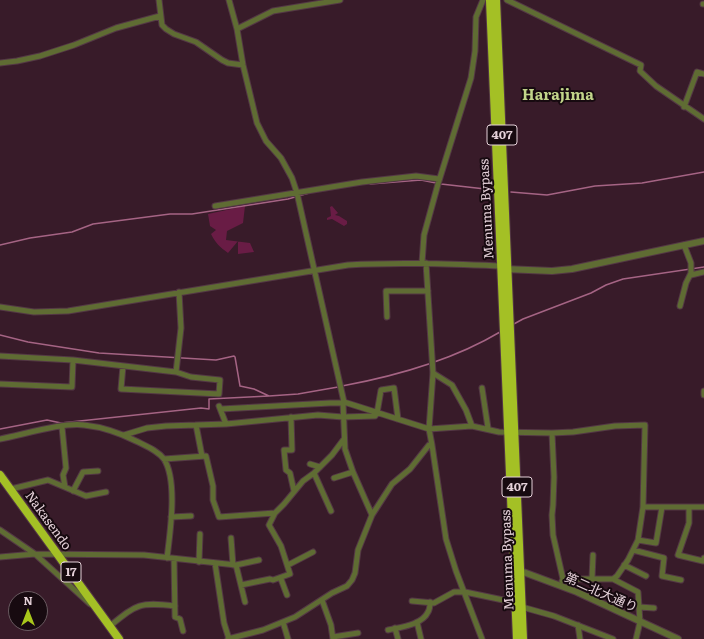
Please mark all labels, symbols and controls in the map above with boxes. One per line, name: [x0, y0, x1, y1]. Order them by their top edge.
district label: Harajima: [522, 87, 594, 105]
road number: 407: [487, 125, 517, 145]
street label: Menuma Bypass: [477, 158, 497, 260]
road number: 407: [502, 477, 532, 497]
street label: Nakasendo: [22, 489, 74, 553]
street label: Menuma Bypass: [498, 509, 518, 611]
road number: 17: [61, 562, 81, 582]
street label: 第二北大通り: [562, 570, 640, 616]
north arrow: [8, 591, 48, 631]
text: N: [23, 592, 33, 608]

